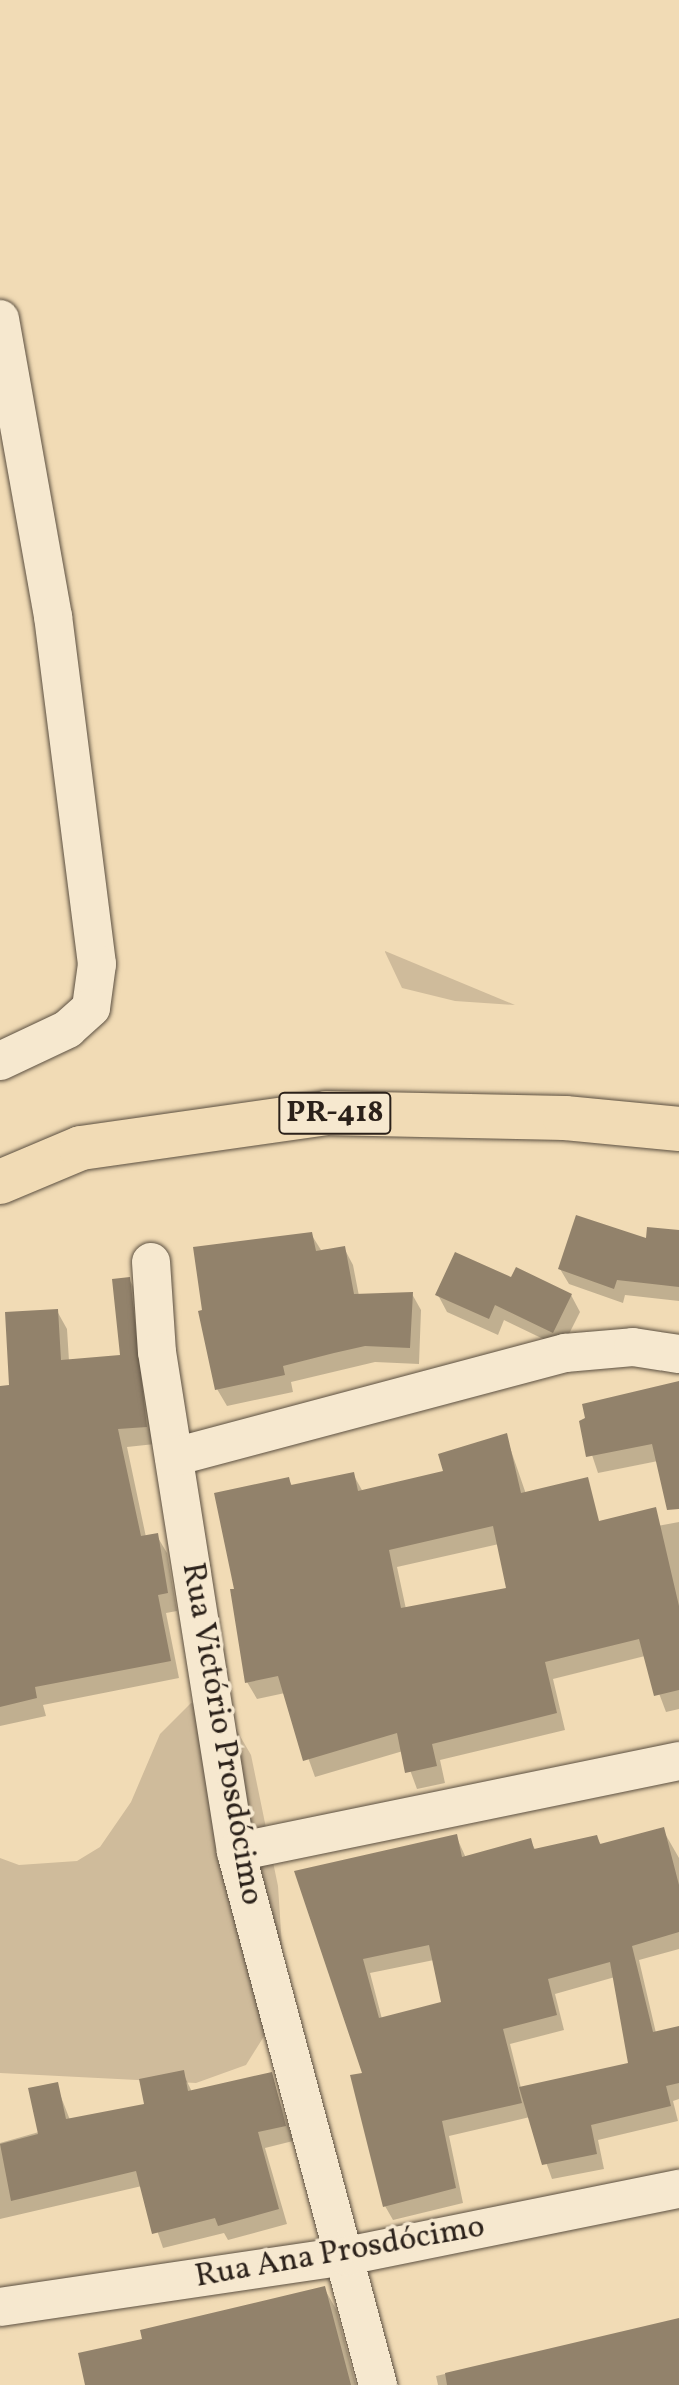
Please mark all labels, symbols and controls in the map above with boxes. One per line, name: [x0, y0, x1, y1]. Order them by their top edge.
road number: PR-418: [277, 1087, 393, 1139]
street label: Rua Victório Prosdócimo: [172, 1559, 270, 1909]
street label: Rua Ana Prosdócimo: [192, 2209, 488, 2297]

